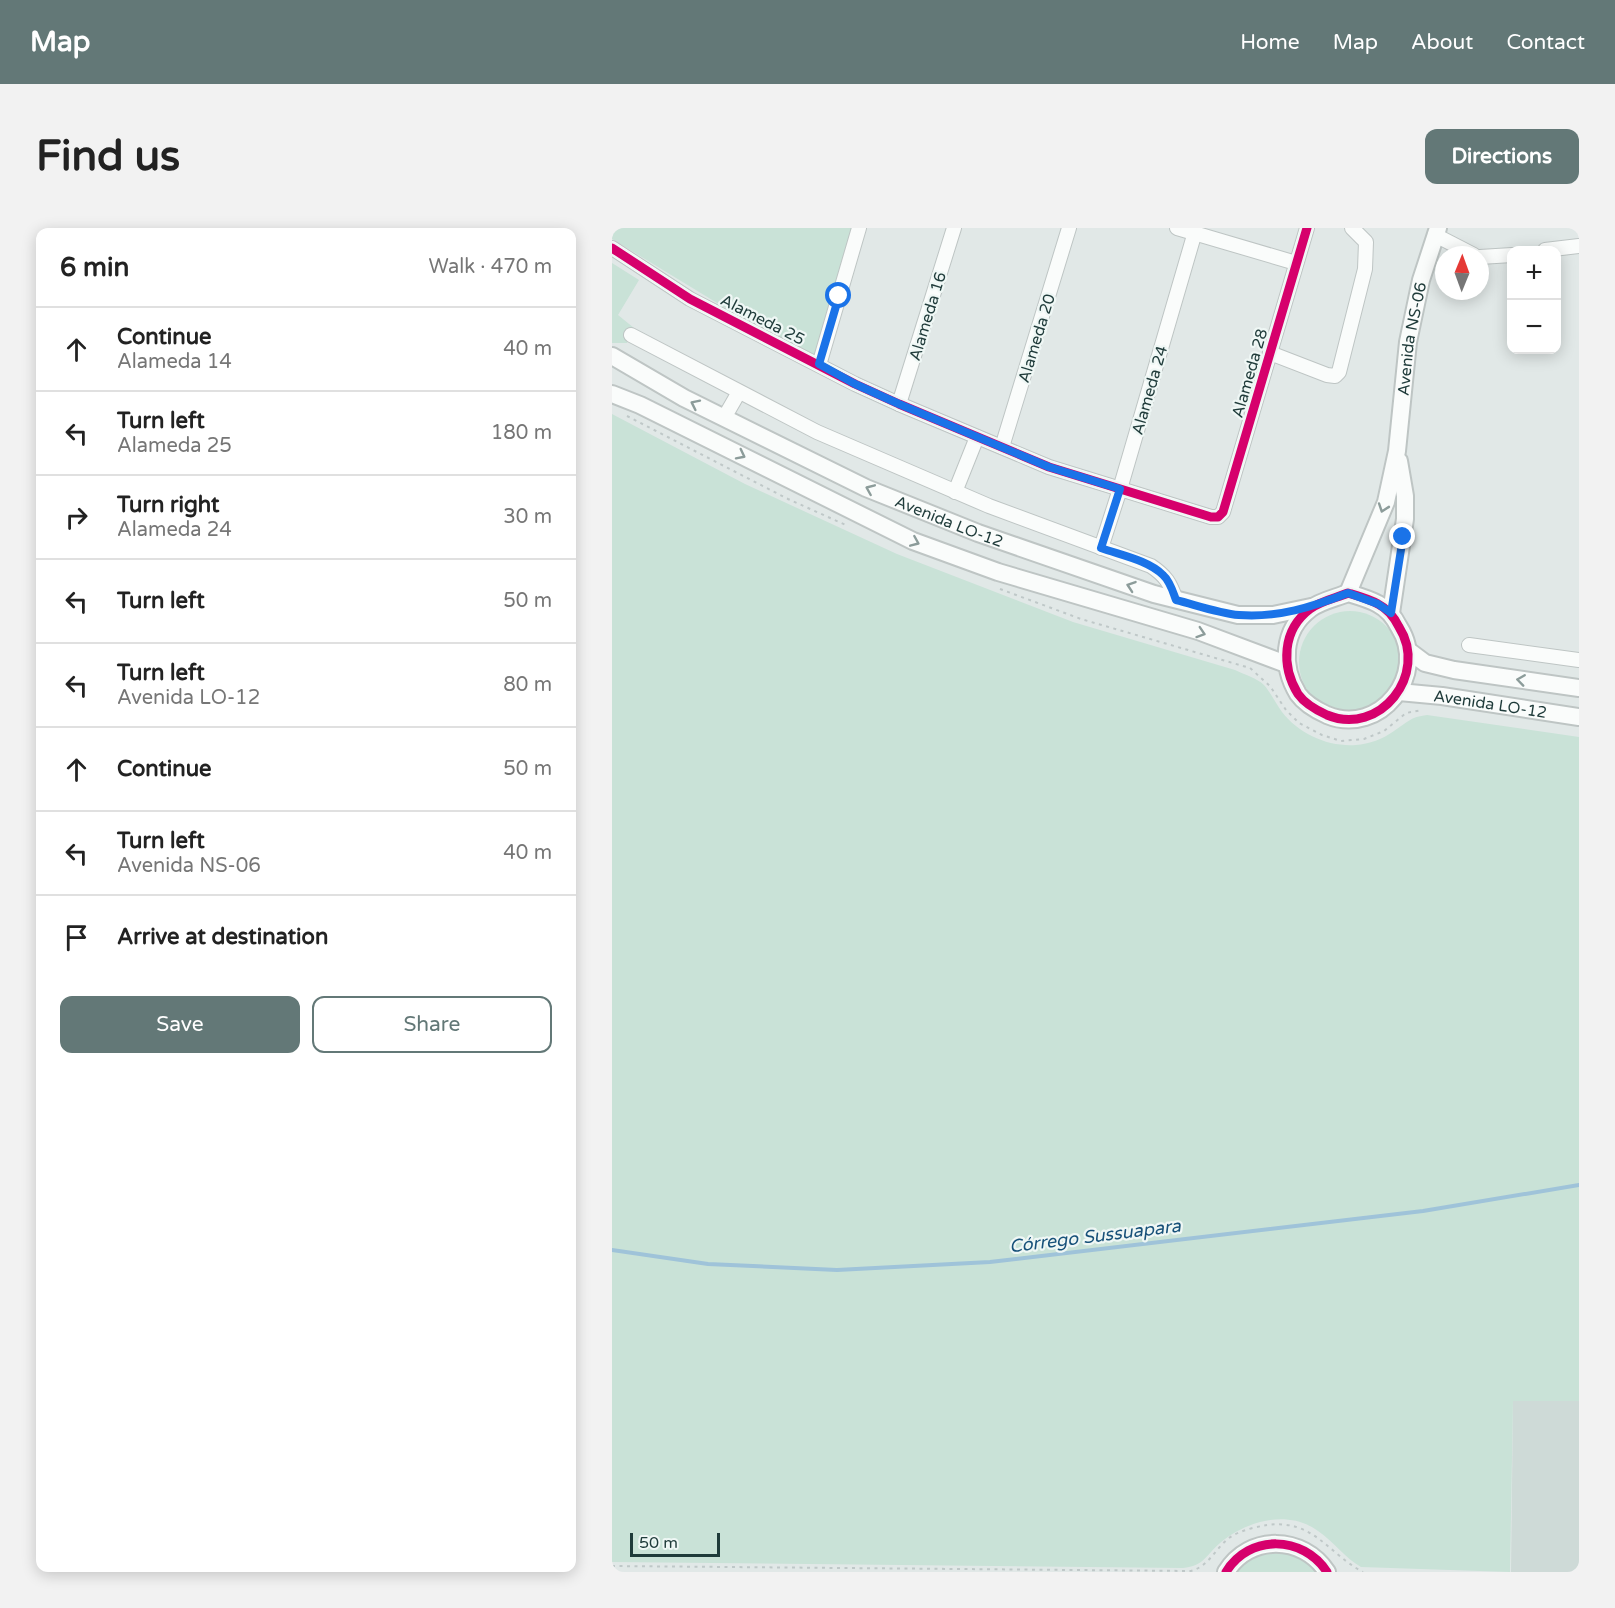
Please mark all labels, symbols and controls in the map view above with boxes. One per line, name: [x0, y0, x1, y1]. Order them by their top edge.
text: Map: [30, 25, 90, 59]
text: Home: [1240, 30, 1300, 55]
text: Map: [1333, 30, 1378, 55]
text: About: [1411, 30, 1473, 55]
text: Contact: [1506, 30, 1585, 55]
button: Directions: [1425, 129, 1579, 184]
text: Find us: [36, 131, 180, 182]
north arrow: [1435, 246, 1489, 300]
map controls: [1507, 246, 1561, 354]
button: +: [1507, 246, 1561, 300]
text: 6 min: [60, 252, 129, 283]
text: Walk · 470 m: [429, 255, 552, 279]
street label: Alameda 16: [905, 269, 951, 363]
street label: Avenida NS-06: [1394, 280, 1431, 397]
route start: [825, 282, 851, 308]
street label: Alameda 25: [717, 290, 808, 350]
street label: Alameda 20: [1014, 291, 1060, 385]
button: −: [1507, 300, 1561, 354]
text: Continue: [117, 324, 212, 350]
street label: Alameda 28: [1228, 326, 1272, 420]
icon: ahead: [60, 333, 93, 366]
text: 40 m: [503, 337, 552, 361]
street label: Alameda 24: [1128, 343, 1172, 437]
text: Alameda 14: [117, 350, 232, 374]
one-way arrow: [690, 399, 701, 411]
text: Turn left: [117, 408, 205, 434]
icon: left: [60, 417, 93, 450]
text: 180 m: [491, 421, 552, 445]
text: Alameda 25: [117, 434, 232, 458]
one-way arrow: [734, 448, 745, 460]
one-way arrow: [865, 484, 876, 496]
text: Turn right: [117, 492, 219, 518]
street label: Avenida LO-12: [892, 492, 1006, 552]
icon: right: [60, 501, 93, 534]
one-way arrow: [1378, 502, 1391, 513]
text: 30 m: [503, 505, 552, 529]
text: Alameda 24: [117, 518, 232, 542]
route end: [1389, 523, 1415, 549]
one-way arrow: [909, 535, 920, 547]
one-way arrow: [1127, 581, 1137, 594]
icon: left: [60, 585, 93, 618]
text: Turn left: [117, 588, 205, 614]
text: 50 m: [503, 589, 552, 613]
one-way arrow: [1195, 625, 1206, 638]
text: Turn left: [117, 660, 205, 686]
icon: left: [60, 669, 93, 702]
text: 80 m: [503, 673, 552, 697]
one-way arrow: [1516, 674, 1526, 686]
text: Avenida LO-12: [117, 686, 260, 710]
street label: Avenida LO-12: [1432, 686, 1548, 723]
icon: ahead: [60, 753, 93, 786]
text: Continue: [117, 756, 212, 782]
text: 50 m: [503, 757, 552, 781]
text: Turn left: [117, 828, 205, 854]
icon: left: [60, 837, 93, 870]
text: 40 m: [503, 841, 552, 865]
text: Avenida NS-06: [117, 854, 261, 878]
icon: arrive: [60, 921, 93, 954]
text: Arrive at destination: [117, 924, 328, 950]
button: Save: [60, 996, 300, 1053]
button: Share: [312, 996, 552, 1053]
water label: Córrego Sussuapara: [1008, 1214, 1183, 1257]
scale bar: [630, 1530, 720, 1558]
text: 50 m: [639, 1533, 678, 1553]

